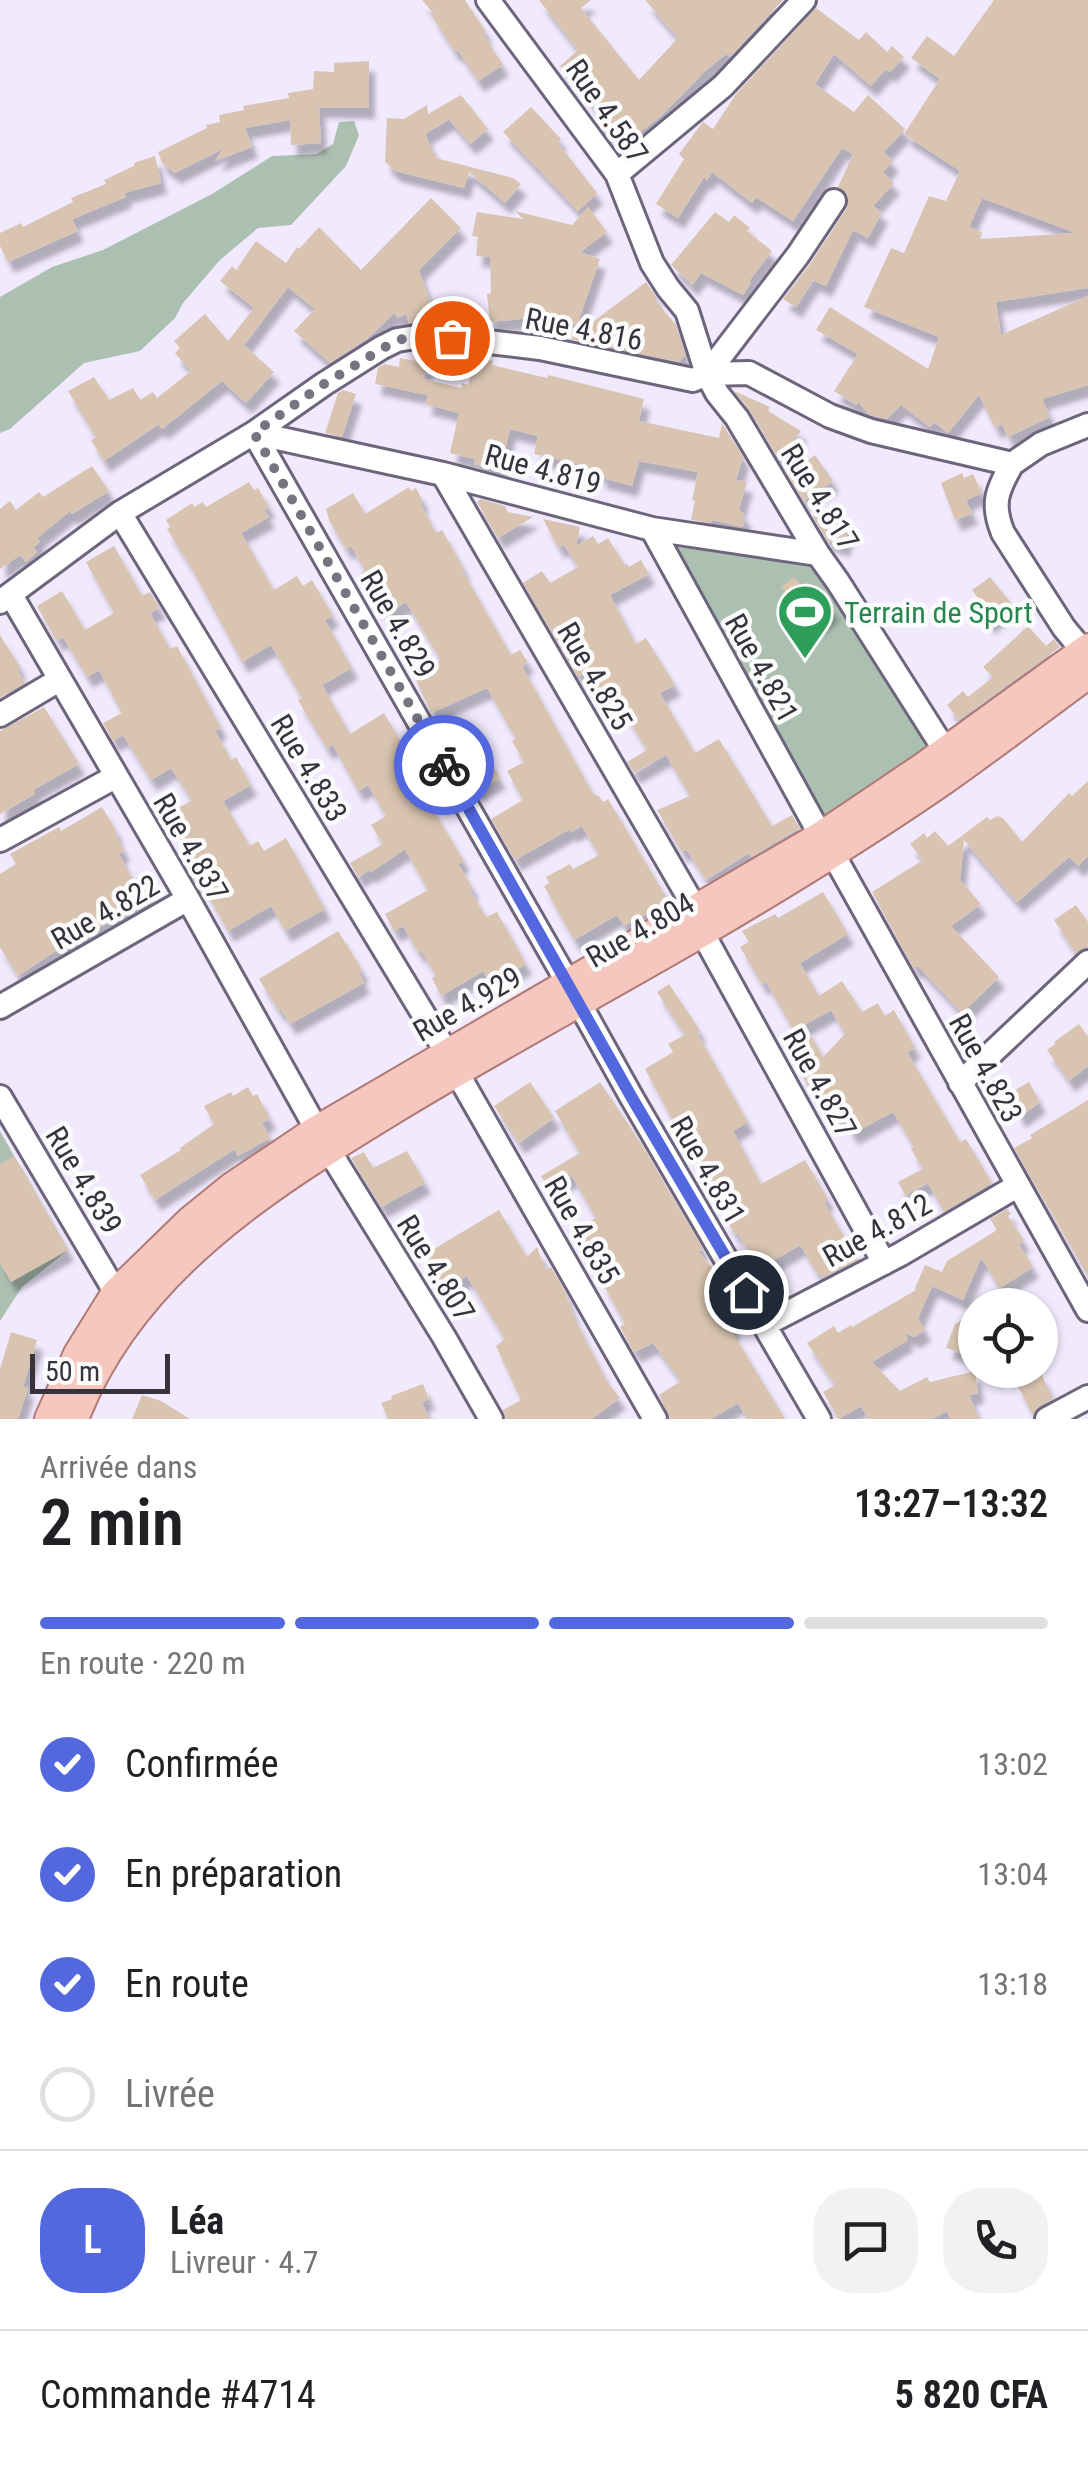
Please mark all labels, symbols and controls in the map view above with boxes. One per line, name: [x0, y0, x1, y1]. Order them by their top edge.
street label: Rue 4.587: [559, 52, 655, 170]
pin: [410, 296, 495, 381]
street label: Rue 4.816: [522, 301, 646, 357]
icon: bag: [425, 311, 480, 366]
street label: Rue 4.819: [481, 437, 605, 501]
street label: Rue 4.817: [774, 437, 866, 557]
street label: Rue 4.829: [353, 564, 443, 684]
sports icon: Terrain de Sport: [775, 582, 835, 661]
place label: Terrain de Sport: [844, 595, 1033, 630]
street label: Rue 4.821: [718, 608, 806, 728]
street label: Rue 4.825: [550, 616, 640, 736]
street label: Rue 4.833: [263, 708, 355, 828]
courier: [394, 715, 494, 815]
icon: bike: [417, 738, 472, 793]
street label: Rue 4.837: [146, 787, 236, 907]
street label: Rue 4.822: [45, 867, 165, 957]
street label: Rue 4.804: [580, 885, 700, 975]
street label: Rue 4.929: [407, 959, 527, 1049]
street label: Rue 4.823: [942, 1008, 1030, 1128]
street label: Rue 4.827: [776, 1023, 864, 1143]
street label: Rue 4.831: [663, 1110, 753, 1230]
street label: Rue 4.839: [38, 1120, 130, 1240]
street label: Rue 4.835: [537, 1170, 627, 1290]
street label: Rue 4.812: [817, 1186, 937, 1274]
street label: Rue 4.807: [390, 1208, 482, 1328]
pin: [704, 1250, 789, 1335]
icon: home: [719, 1265, 774, 1320]
map controls: [958, 1288, 1058, 1388]
button: locate: [958, 1288, 1058, 1388]
scale bar: [30, 1349, 170, 1394]
text: 50 m: [45, 1355, 100, 1388]
text: Arrivée dans: [40, 1448, 197, 1486]
text: 13:27–13:32: [854, 1482, 1048, 1526]
text: 2 min: [40, 1485, 184, 1561]
text: En route · 220 m: [40, 1644, 246, 1682]
icon: check: [40, 1737, 95, 1792]
text: Confirmée: [125, 1742, 278, 1786]
text: 13:02: [977, 1745, 1048, 1783]
icon: check: [40, 1847, 95, 1902]
text: En préparation: [125, 1852, 342, 1896]
text: 13:04: [977, 1855, 1048, 1893]
icon: check: [40, 1957, 95, 2012]
text: En route: [125, 1962, 249, 2006]
text: 13:18: [977, 1965, 1048, 2003]
text: Livrée: [125, 2072, 215, 2116]
button: chat: [813, 2188, 918, 2293]
button: phone: [943, 2188, 1048, 2293]
text: Léa: [170, 2199, 224, 2243]
text: L: [83, 2218, 102, 2262]
text: Livreur · 4.7: [170, 2243, 318, 2281]
text: Commande #4714: [40, 2373, 316, 2417]
text: 5 820 CFA: [895, 2373, 1048, 2417]

